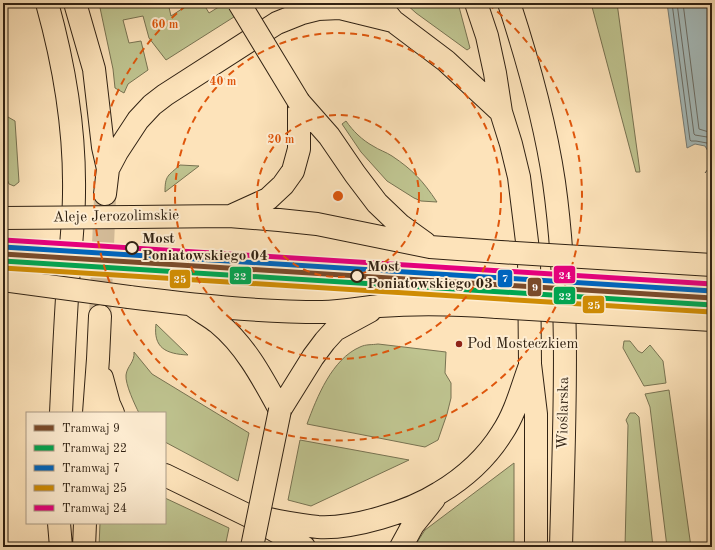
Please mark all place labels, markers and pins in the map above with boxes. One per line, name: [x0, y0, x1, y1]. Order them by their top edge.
centre of rings: [331, 189, 345, 203]
place label: Most Poniatowskiego 04: [142, 232, 268, 264]
marker: Most Poniatowskiego 04: [125, 241, 139, 255]
place label: Most Poniatowskiego 03: [367, 260, 493, 292]
marker: Most Poniatowskiego 03: [350, 269, 364, 283]
place label: Pod Mosteczkiem: [467, 337, 578, 352]
marker: Pod Mosteczkiem: [454, 339, 464, 349]

